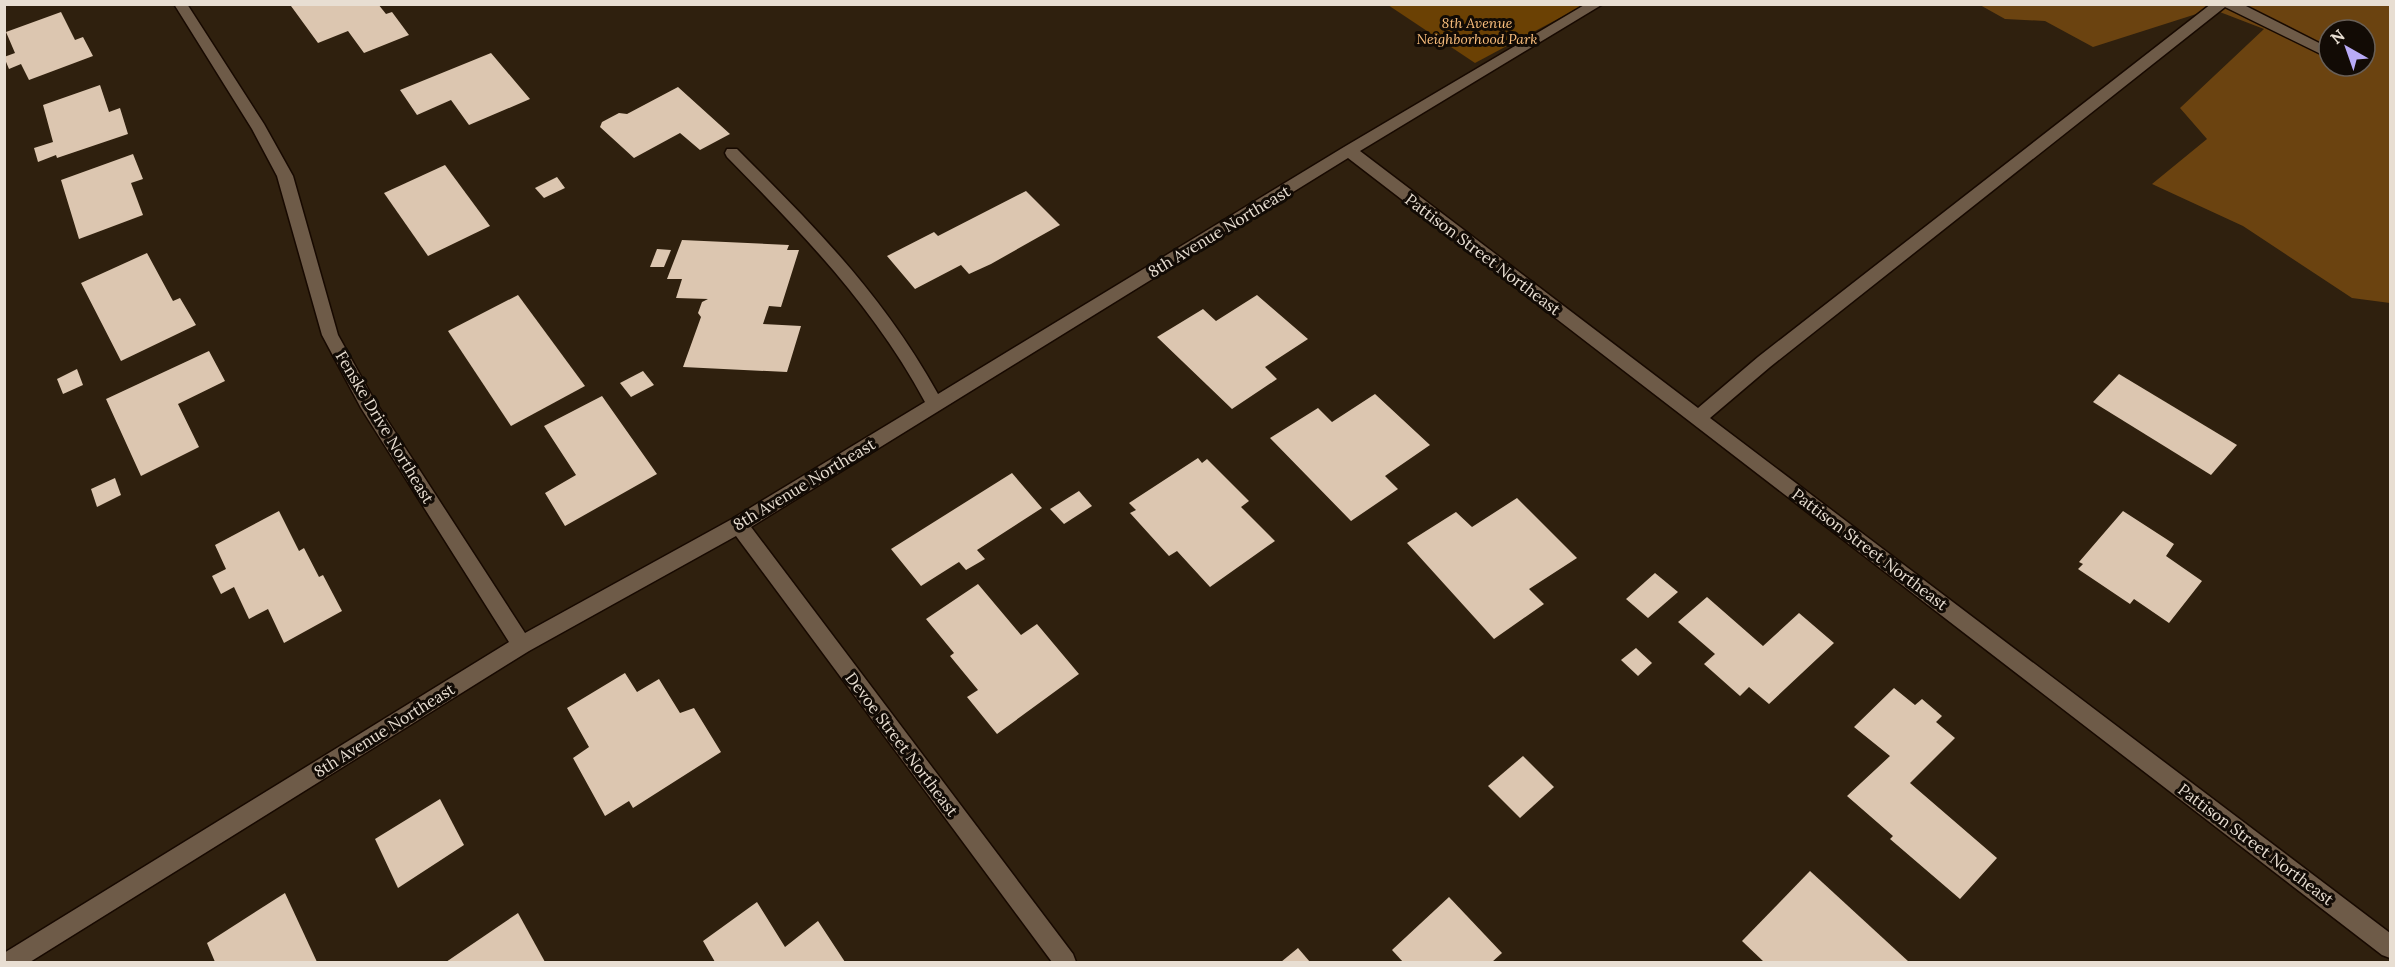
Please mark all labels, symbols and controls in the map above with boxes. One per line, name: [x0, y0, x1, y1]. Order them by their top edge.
park label: 8th Avenue Neighborhood Park: [1416, 14, 1538, 48]
north arrow: [2317, 18, 2377, 78]
text: N: [2326, 25, 2349, 48]
street label: 8th Avenue Northeast: [1144, 180, 1294, 281]
street label: Pattison Street Northeast: [1401, 189, 1565, 320]
street label: Fenske Drive Northeast: [331, 347, 439, 508]
street label: 8th Avenue Northeast: [729, 433, 879, 534]
street label: Pattison Street Northeast: [1788, 484, 1952, 615]
street label: Devoe Street Northeast: [841, 668, 963, 821]
street label: 8th Avenue Northeast: [310, 678, 459, 781]
street label: Pattison Street Northeast: [2174, 779, 2338, 910]

